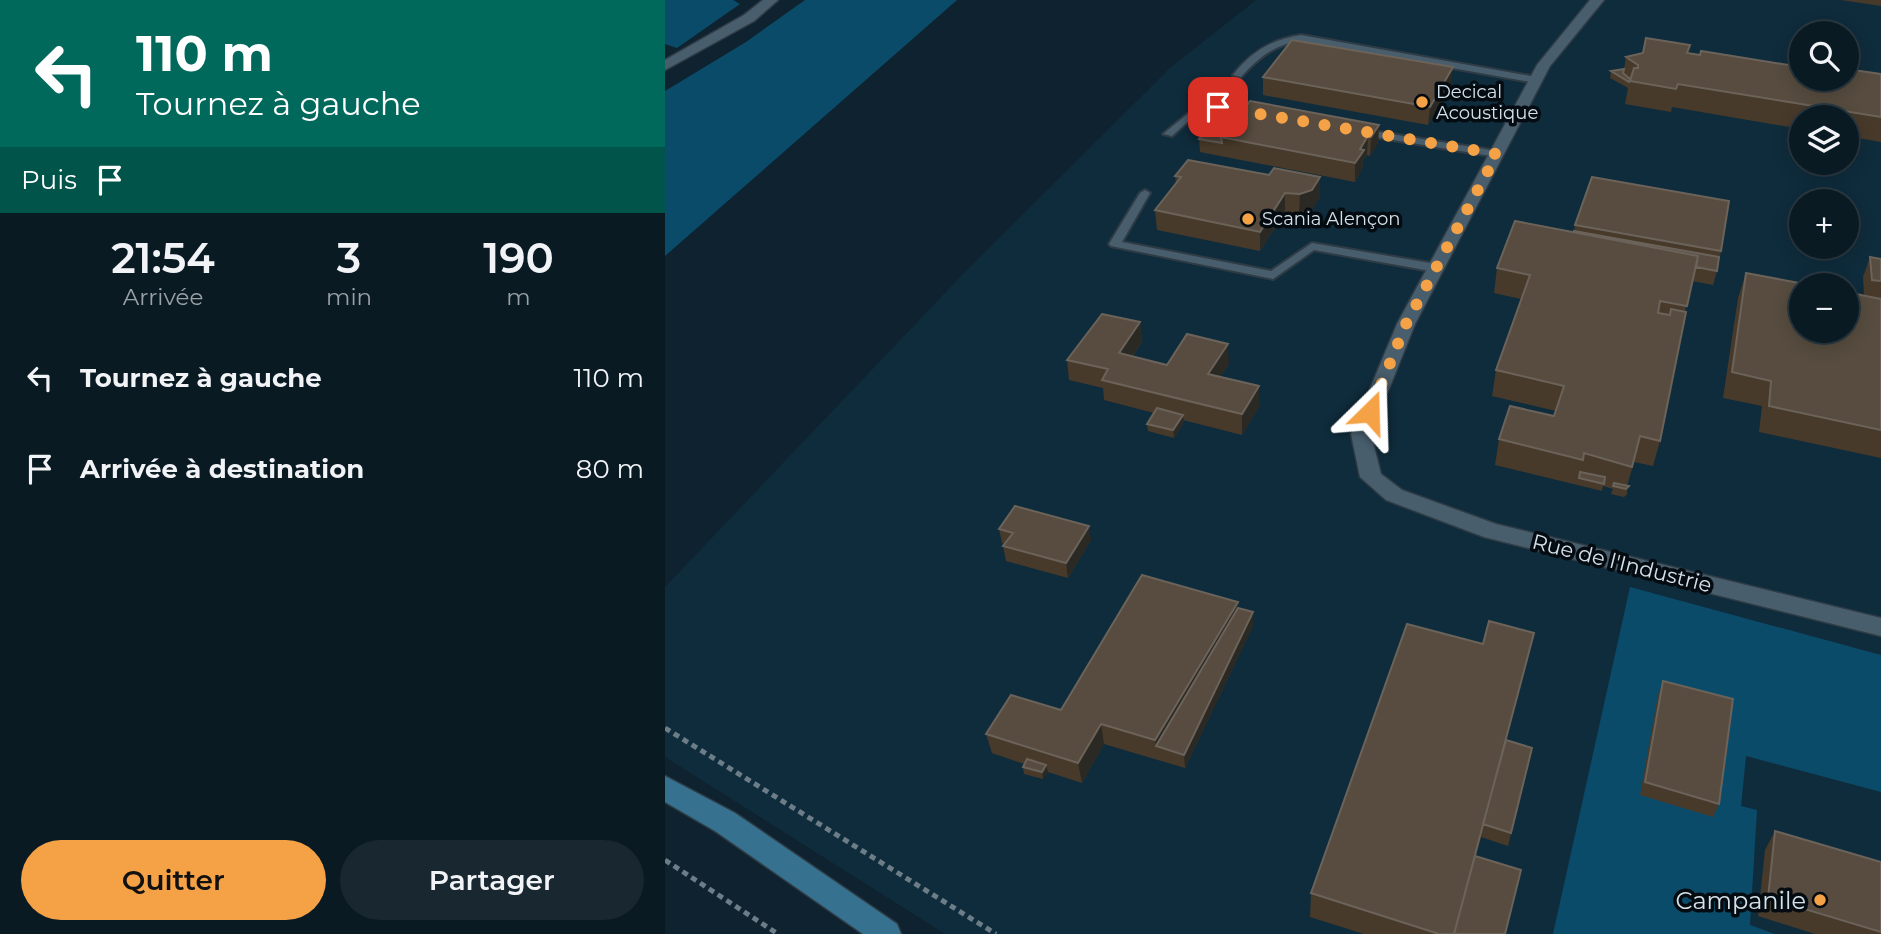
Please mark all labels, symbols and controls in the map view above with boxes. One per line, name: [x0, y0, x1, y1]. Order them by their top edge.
map controls: [1789, 21, 1859, 343]
button: search: [1789, 21, 1859, 91]
text: 110 m: [136, 24, 273, 83]
icon: left: [21, 28, 112, 119]
pin: [1188, 77, 1248, 137]
place label: Decical Acoustique: [1436, 81, 1538, 124]
text: Tournez à gauche: [136, 84, 421, 123]
icon: arrive: [1199, 88, 1237, 126]
marker: Decical Acoustique: [1414, 94, 1430, 110]
button: layers: [1789, 105, 1859, 175]
icon: arrive: [91, 161, 129, 199]
text: Puis: [21, 164, 77, 196]
button: +: [1789, 189, 1859, 259]
place label: Scania Alençon: [1262, 208, 1400, 230]
marker: Scania Alençon: [1240, 211, 1256, 227]
text: 21:54: [111, 232, 215, 284]
text: 3: [337, 232, 361, 284]
text: 190: [483, 232, 554, 284]
button: −: [1789, 273, 1859, 343]
text: Arrivée: [123, 283, 203, 311]
text: min: [326, 283, 372, 311]
text: m: [506, 283, 531, 311]
icon: left: [21, 359, 59, 397]
text: Tournez à gauche: [80, 362, 322, 394]
text: 110 m: [574, 362, 644, 394]
position arrow: [1333, 375, 1407, 449]
icon: arrive: [21, 450, 59, 488]
text: Arrivée à destination: [80, 453, 364, 485]
text: 80 m: [576, 453, 644, 485]
street label: Rue de l'Industrie: [1530, 529, 1714, 597]
button: Quitter: [21, 840, 326, 920]
button: Partager: [340, 840, 644, 920]
place label: Campanile: [1676, 886, 1806, 915]
marker: Campanile: [1812, 892, 1828, 908]

